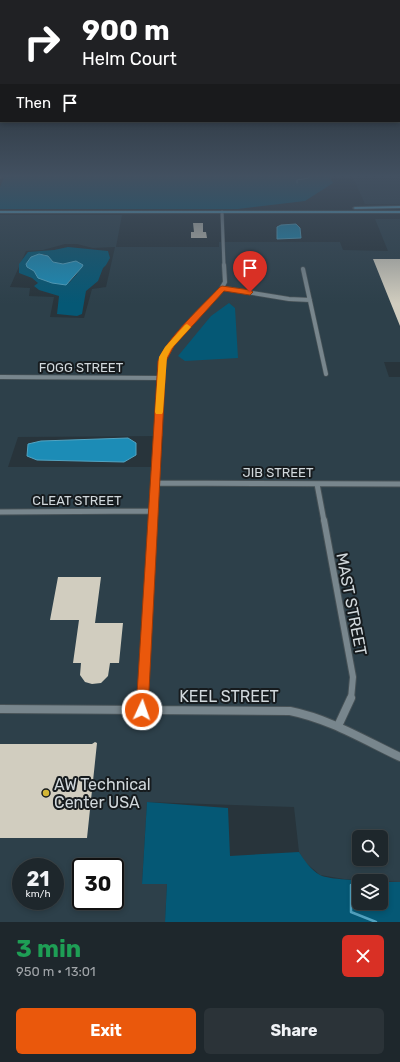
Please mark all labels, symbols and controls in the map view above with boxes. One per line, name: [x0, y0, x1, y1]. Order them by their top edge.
text: 900 m: [82, 14, 170, 47]
icon: right: [16, 16, 68, 68]
text: Helm Court: [82, 48, 177, 70]
icon: arrive: [59, 92, 81, 114]
text: Then: [16, 94, 51, 112]
pin: [233, 251, 267, 292]
icon: arrive: [239, 257, 261, 279]
street label: FOGG STREET: [39, 360, 124, 375]
street label: JIB STREET: [243, 465, 314, 480]
street label: CLEAT STREET: [32, 493, 122, 508]
street label: MAST STREET: [332, 551, 371, 657]
street label: KEEL STREET: [179, 687, 279, 706]
position arrow: [121, 689, 163, 731]
place label: AW Technical Center USA: [54, 775, 151, 812]
marker: AW Technical Center USA: [41, 788, 51, 798]
map controls: [352, 830, 388, 910]
button: search: [352, 830, 388, 866]
speed limit sign: 30: [72, 858, 124, 910]
text: 21: [27, 867, 49, 891]
button: layers: [352, 874, 388, 910]
text: km/h: [26, 888, 50, 900]
text: 3 min: [16, 935, 81, 963]
button: close: [342, 935, 384, 977]
text: 950 m · 13:01: [16, 964, 96, 979]
button: Exit: [16, 1008, 196, 1054]
button: Share: [204, 1008, 384, 1054]

